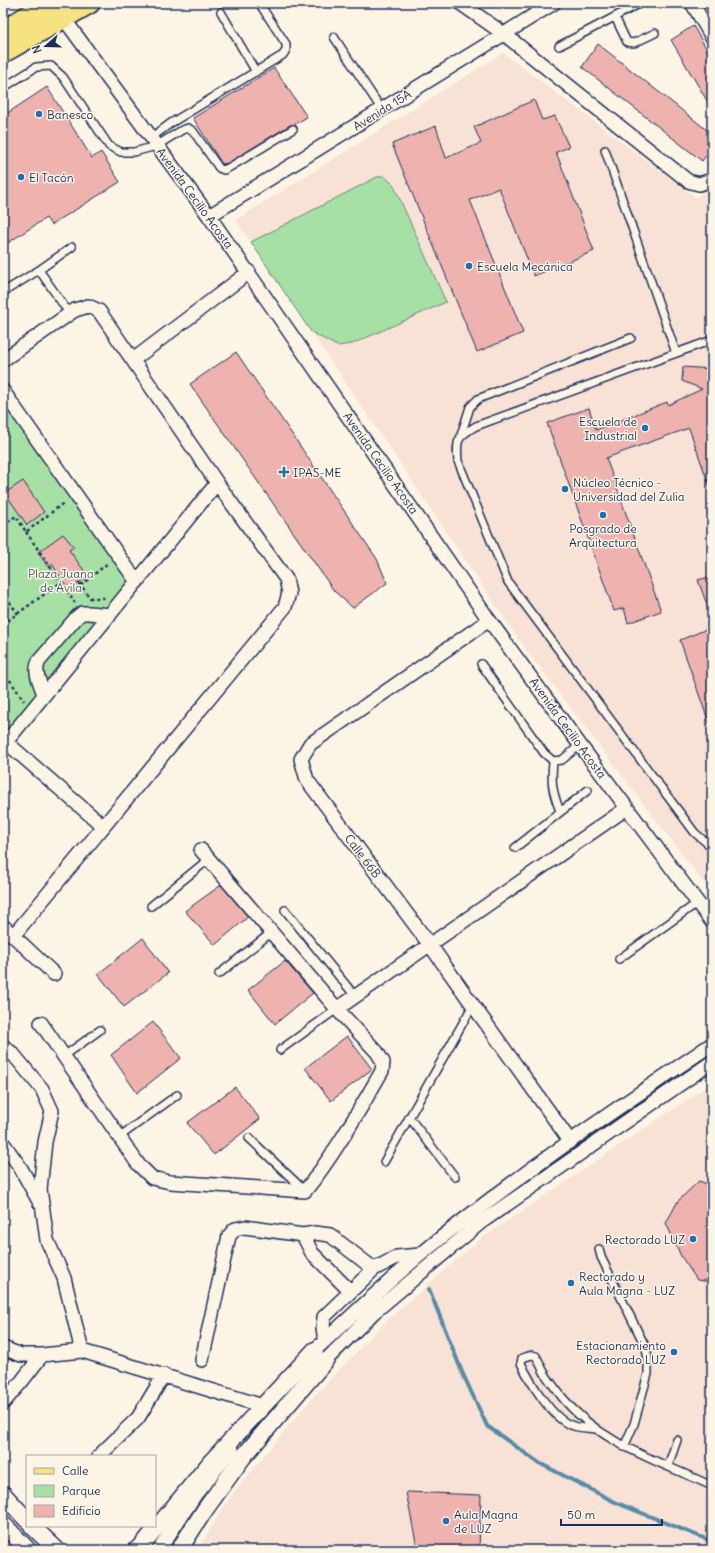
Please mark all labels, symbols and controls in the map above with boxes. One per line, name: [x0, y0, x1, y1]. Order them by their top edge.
north arrow: [26, 26, 66, 66]
text: N: [29, 43, 44, 55]
street label: Avenida 15A: [350, 86, 414, 134]
place label: Banesco: [47, 107, 94, 122]
marker: Banesco: [34, 109, 44, 119]
street label: Avenida Cecilio Acosta: [153, 145, 237, 251]
place label: El Tacón: [29, 170, 74, 185]
marker: El Tacón: [16, 172, 26, 182]
place label: Escuela Mecánica: [477, 259, 573, 274]
marker: Escuela Mecánica: [464, 261, 474, 271]
street label: Avenida Cecilio Acosta: [340, 409, 422, 517]
place label: Escuela de Industrial: [579, 414, 637, 443]
marker: Escuela de Industrial: [640, 423, 650, 433]
place label: IPAS-ME: [293, 465, 341, 480]
marker: IPAS-ME: [278, 466, 290, 478]
place label: Núcleo Técnico - Universidad del Zulia: [573, 475, 685, 504]
marker: Núcleo Técnico - Universidad del Zulia: [560, 484, 570, 494]
marker: Posgrado de Arquitectura: [598, 510, 608, 520]
place label: Posgrado de Arquitectura: [569, 521, 637, 550]
park label: Plaza Juana de Ávila: [28, 566, 94, 595]
street label: Avenida Cecilio Acosta: [526, 675, 610, 781]
street label: Calle 66B: [342, 831, 384, 881]
place label: Rectorado LUZ: [605, 1232, 685, 1247]
marker: Rectorado LUZ: [688, 1234, 698, 1244]
place label: Rectorado y Aula Magna - LUZ: [579, 1269, 675, 1298]
marker: Rectorado y Aula Magna - LUZ: [566, 1278, 576, 1288]
place label: Estacionamiento Rectorado LUZ: [576, 1338, 666, 1367]
marker: Estacionamiento Rectorado LUZ: [669, 1347, 679, 1357]
legend: [26, 1455, 156, 1527]
text: Calle: [62, 1463, 89, 1478]
text: Parque: [62, 1483, 101, 1498]
scale bar: [561, 1501, 662, 1527]
text: Edificio: [62, 1503, 101, 1518]
place label: Aula Magna de LUZ: [454, 1507, 518, 1536]
text: 50 m: [567, 1507, 596, 1522]
marker: Aula Magna de LUZ: [441, 1516, 451, 1526]

